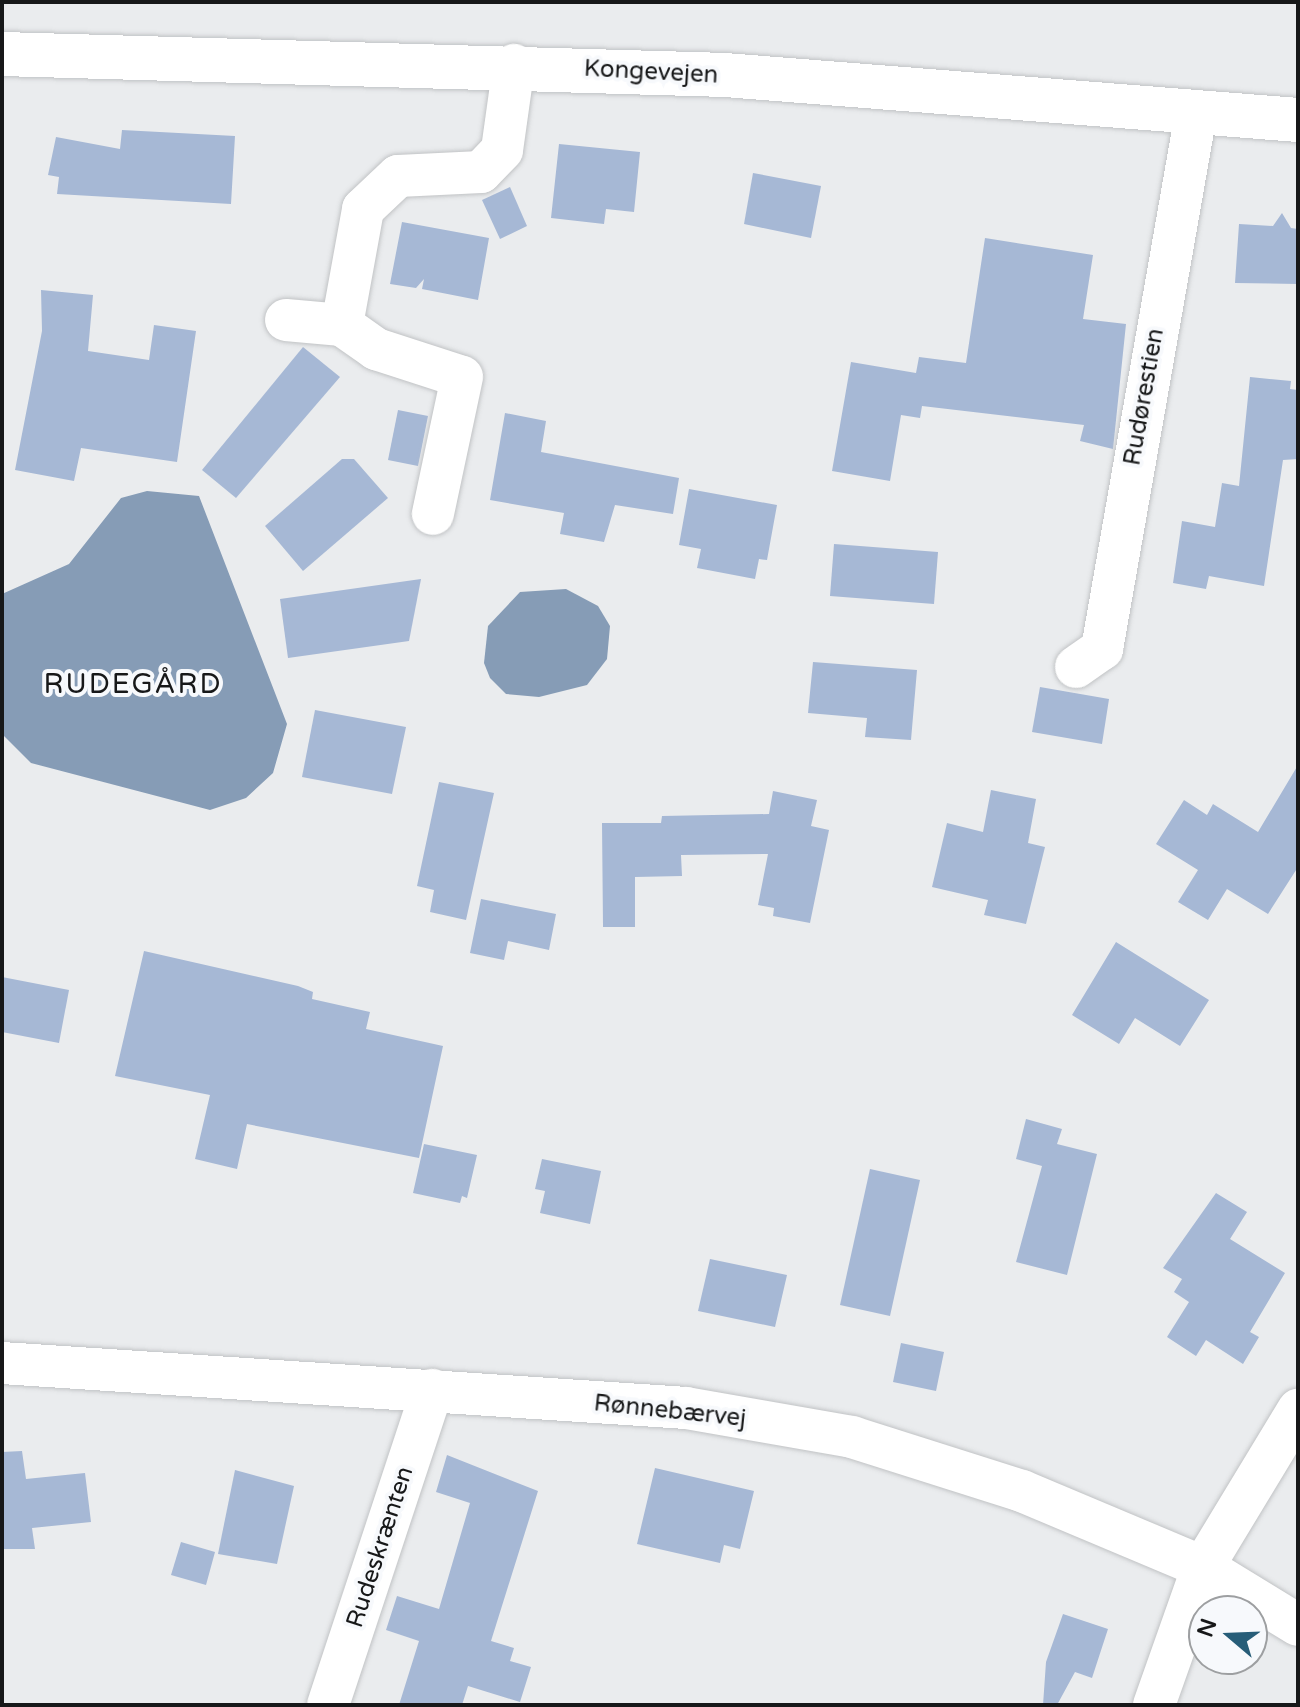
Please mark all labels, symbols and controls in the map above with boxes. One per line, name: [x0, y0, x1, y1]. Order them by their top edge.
street label: Kongevejen: [583, 54, 719, 90]
street label: Rudørestien: [1118, 326, 1170, 468]
district label: RUDEGÅRD: [44, 667, 222, 701]
street label: Rønnebærvej: [592, 1389, 748, 1433]
street label: Rudeskrænten: [340, 1463, 420, 1631]
north arrow: [1188, 1595, 1268, 1675]
text: N: [1192, 1615, 1222, 1640]

